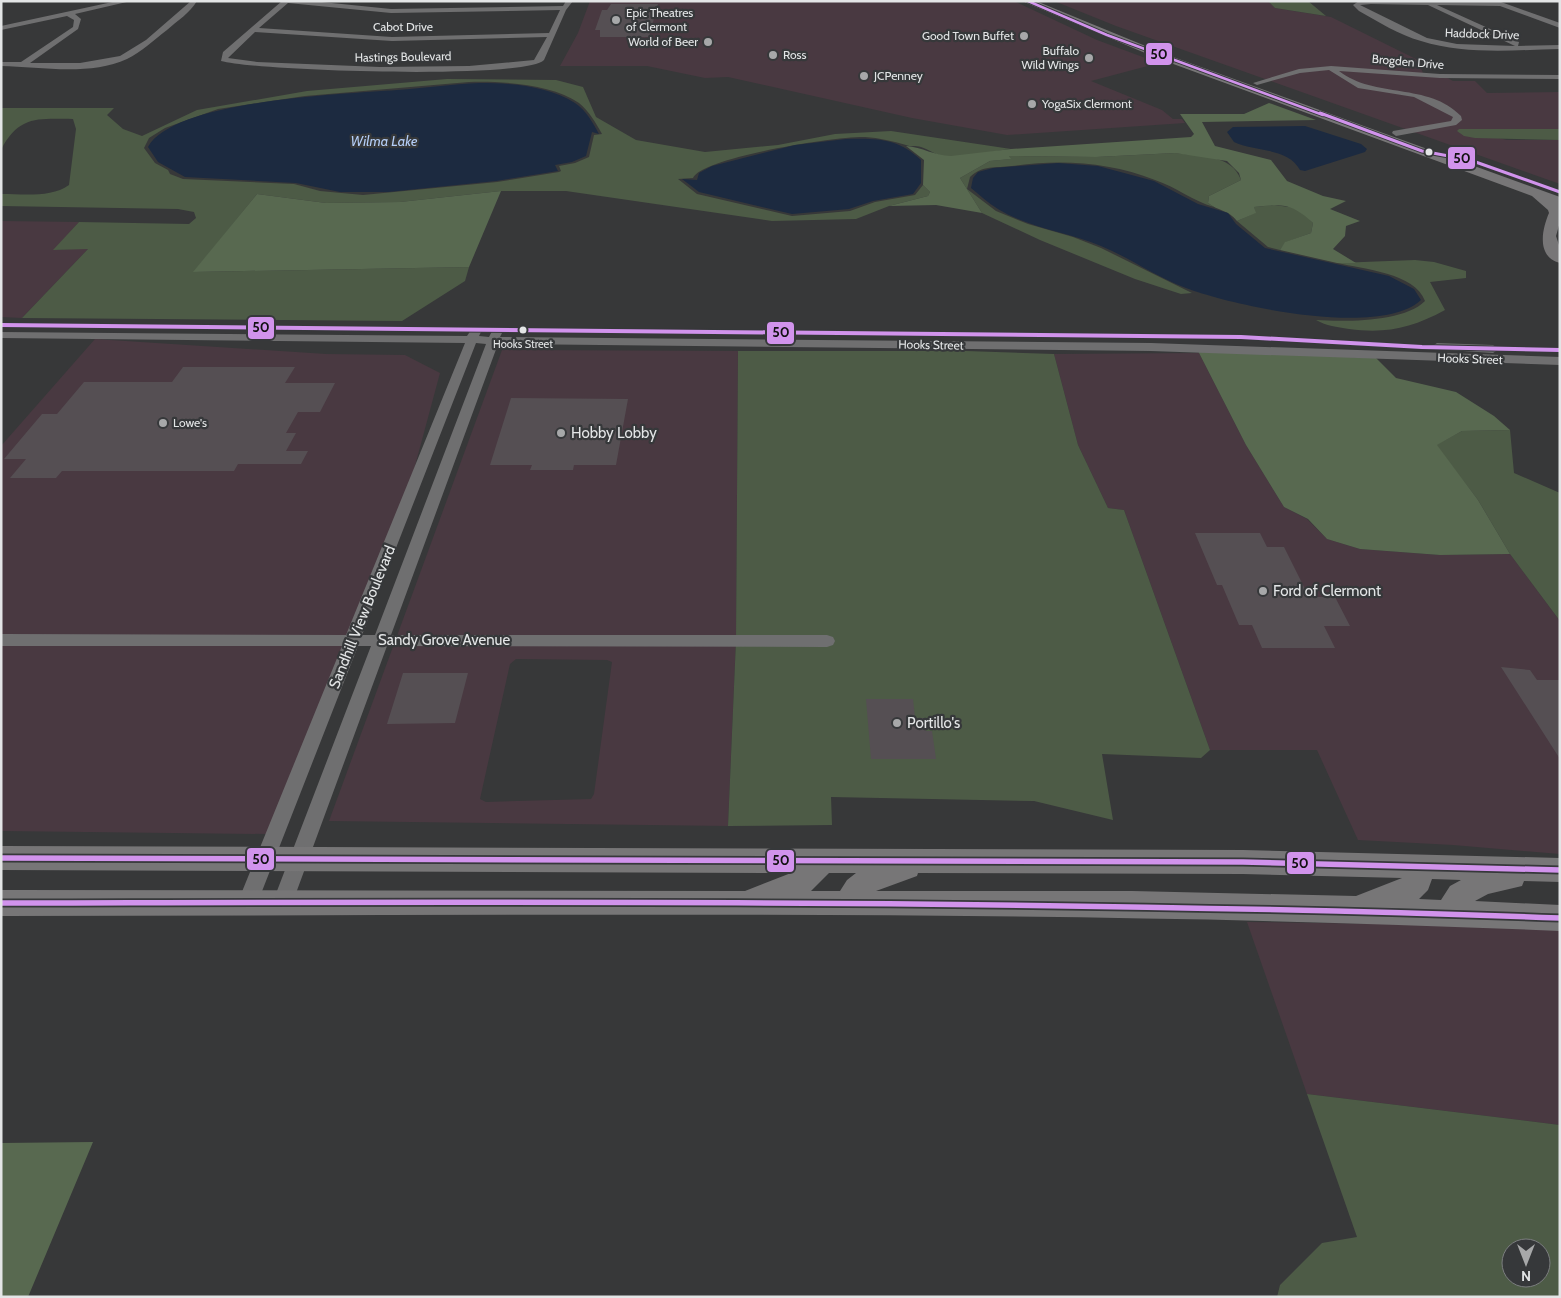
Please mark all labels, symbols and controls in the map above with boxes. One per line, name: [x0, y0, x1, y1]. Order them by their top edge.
place label: Epic Theatres of Clermont: [626, 5, 693, 34]
marker: Epic Theatres of Clermont: [610, 14, 622, 26]
street label: Cabot Drive: [373, 19, 433, 34]
street label: Haddock Drive: [1445, 25, 1519, 42]
place label: Good Town Buffet: [922, 28, 1014, 43]
marker: Good Town Buffet: [1018, 30, 1030, 42]
place label: World of Beer: [628, 34, 698, 49]
marker: World of Beer: [702, 36, 714, 48]
line badge: 50: [1145, 42, 1173, 66]
place label: Buffalo Wild Wings: [1022, 43, 1079, 72]
text: 50: [1150, 45, 1168, 63]
place label: Ross: [783, 47, 807, 62]
street label: Hastings Boulevard: [354, 48, 452, 65]
marker: Ross: [767, 49, 779, 61]
street label: Brogden Drive: [1371, 51, 1445, 72]
marker: Buffalo Wild Wings: [1083, 52, 1095, 64]
place label: JCPenney: [873, 68, 923, 83]
marker: JCPenney: [858, 70, 870, 82]
place label: YogaSix Clermont: [1041, 96, 1132, 111]
marker: YogaSix Clermont: [1026, 98, 1038, 110]
water label: Wilma Lake: [351, 132, 418, 150]
line badge: 50: [1447, 146, 1476, 170]
unlabelled marker: [1424, 147, 1434, 157]
text: 50: [1453, 149, 1471, 167]
line badge: 50: [247, 316, 275, 340]
text: 50: [252, 318, 270, 336]
line badge: 50: [766, 321, 795, 345]
text: 50: [772, 323, 790, 341]
marker: Hooks Street: [518, 325, 528, 335]
street label: Hooks Street: [898, 336, 964, 353]
place label: Hooks Street: [493, 337, 553, 351]
street label: Hooks Street: [1437, 350, 1503, 367]
place label: Lowe's: [173, 415, 207, 430]
marker: Lowe's: [157, 417, 169, 429]
place label: Hobby Lobby: [571, 424, 657, 442]
marker: Hobby Lobby: [555, 427, 567, 439]
street label: Sandhill View Boulevard: [325, 543, 399, 691]
place label: Ford of Clermont: [1273, 582, 1381, 600]
marker: Ford of Clermont: [1257, 585, 1269, 597]
street label: Sandy Grove Avenue: [378, 631, 510, 649]
place label: Portillo's: [907, 714, 960, 732]
marker: Portillo's: [891, 717, 903, 729]
line badge: 50: [246, 847, 275, 871]
line badge: 50: [766, 849, 795, 873]
text: 50: [252, 850, 270, 868]
text: 50: [772, 851, 790, 869]
line badge: 50: [1286, 851, 1315, 875]
text: 50: [1291, 854, 1309, 872]
north arrow: [1501, 1238, 1551, 1288]
text: N: [1521, 1267, 1531, 1285]

